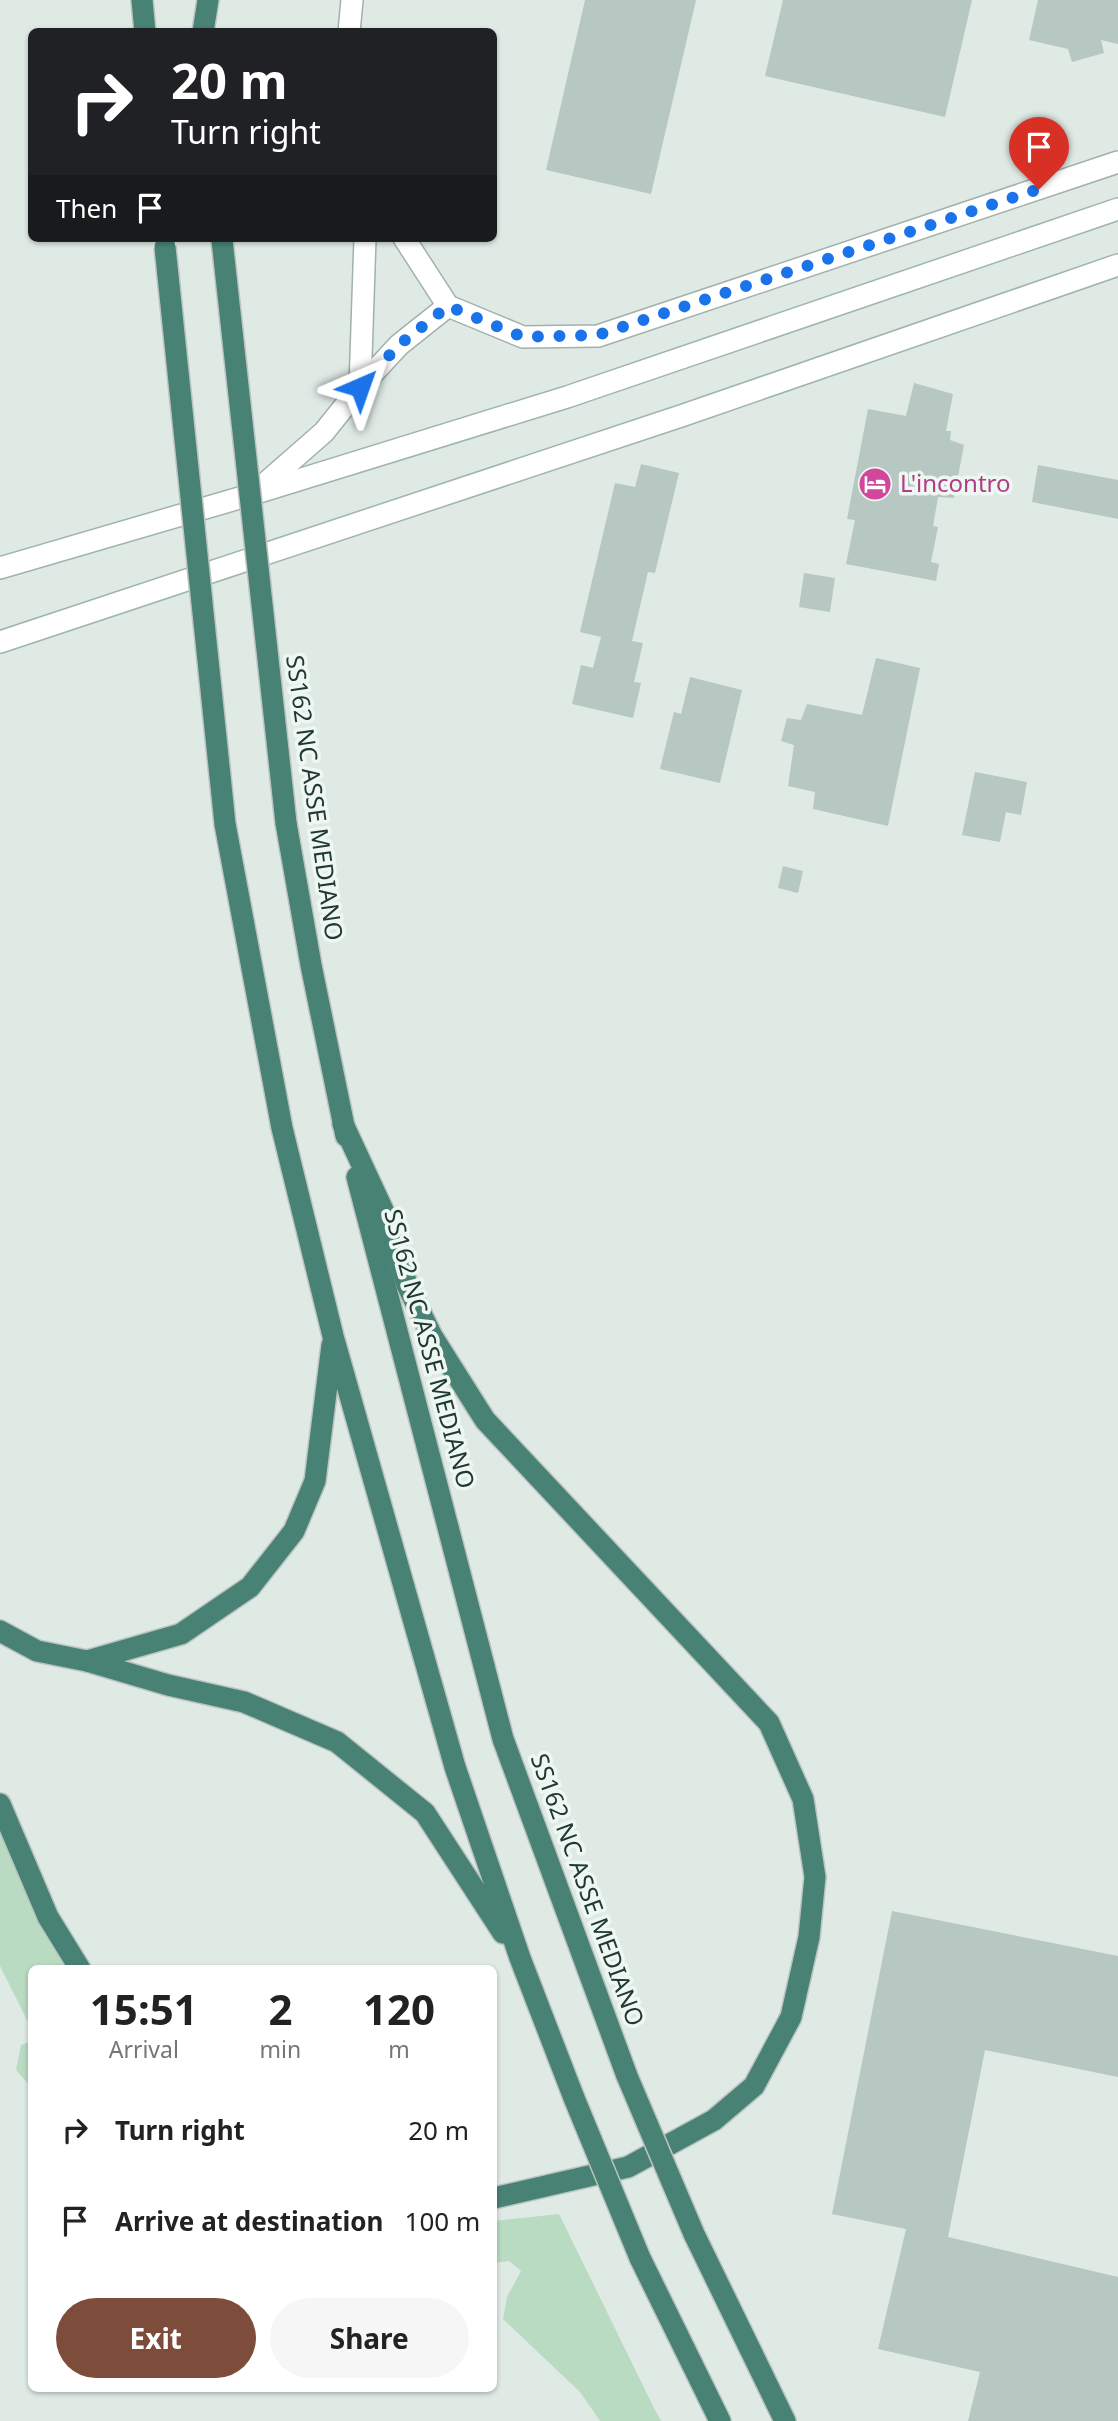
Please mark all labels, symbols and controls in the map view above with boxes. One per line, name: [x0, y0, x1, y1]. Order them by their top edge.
text: 20 m: [171, 47, 288, 113]
icon: right: [56, 56, 147, 147]
text: Turn right: [171, 110, 321, 153]
pin: [1009, 117, 1069, 189]
icon: arrive: [1020, 128, 1058, 166]
icon: arrive: [131, 189, 169, 227]
text: Then: [56, 190, 117, 226]
position arrow: [323, 350, 397, 424]
hotel icon: L'incontro: [856, 465, 894, 503]
place label: L'incontro: [900, 466, 1011, 499]
street label: SS162 NC ASSE MEDIANO: [279, 653, 352, 943]
street label: SS162 NC ASSE MEDIANO: [377, 1205, 484, 1492]
street label: SS162 NC ASSE MEDIANO: [524, 1749, 653, 2030]
text: 15:51: [90, 1980, 198, 2037]
text: 2: [268, 1980, 292, 2037]
text: 120: [363, 1980, 435, 2037]
text: Arrival: [109, 2033, 179, 2065]
text: min: [260, 2033, 301, 2065]
text: m: [388, 2033, 410, 2065]
icon: right: [56, 2111, 94, 2149]
text: Turn right: [115, 2112, 245, 2148]
text: 20 m: [408, 2112, 469, 2148]
icon: arrive: [56, 2202, 94, 2240]
text: Arrive at destination: [115, 2203, 384, 2239]
text: 100 m: [405, 2203, 480, 2239]
button: Exit: [56, 2298, 256, 2378]
button: Share: [270, 2298, 469, 2378]

